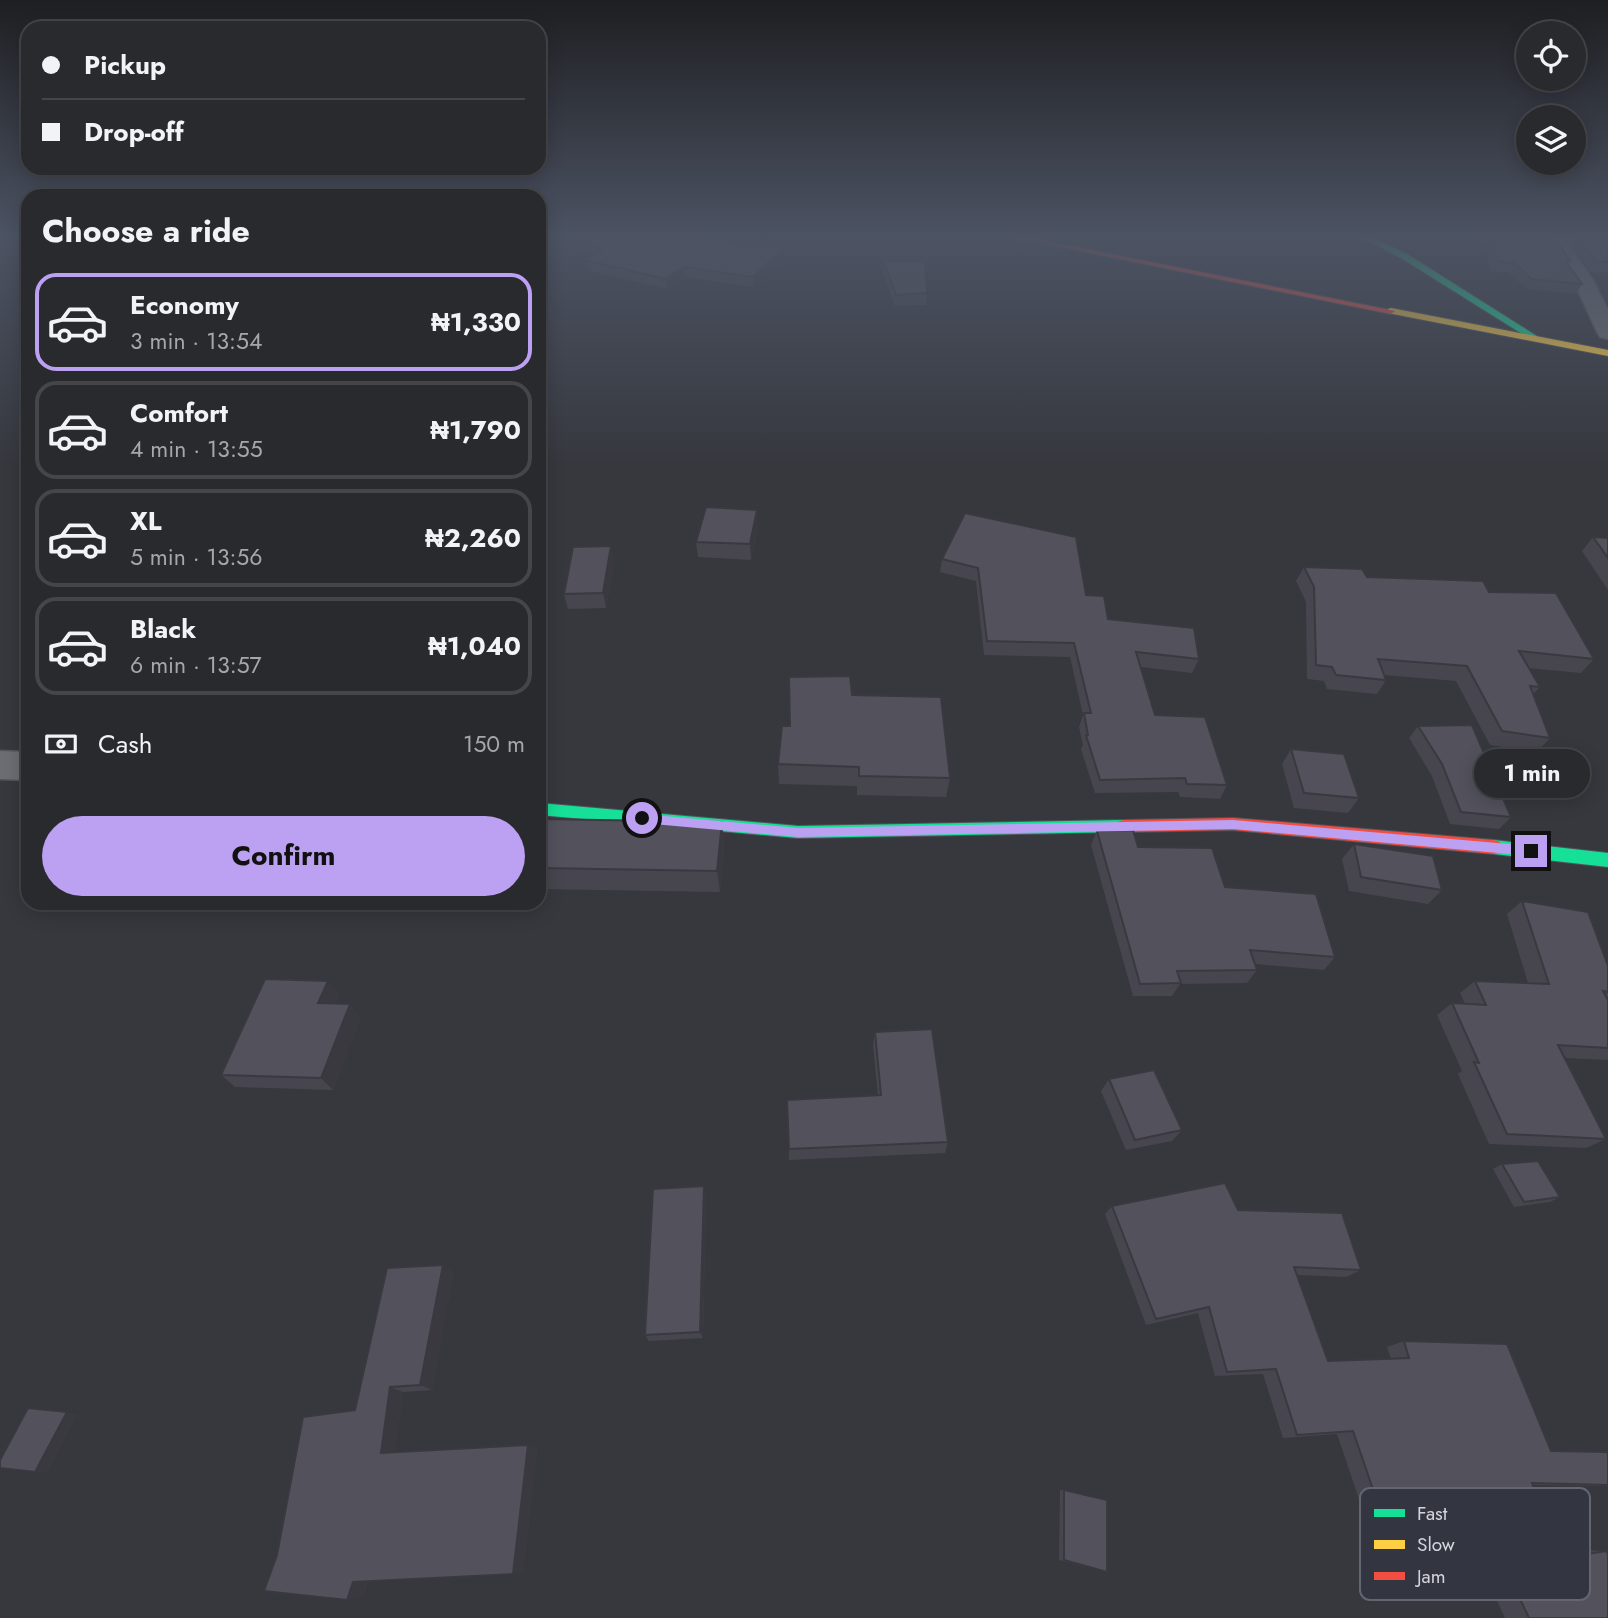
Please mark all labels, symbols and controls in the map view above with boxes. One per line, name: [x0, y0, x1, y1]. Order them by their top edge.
map controls: [1516, 21, 1586, 175]
button: locate: [1516, 21, 1586, 91]
text: Pickup: [84, 46, 166, 84]
button: layers: [1516, 105, 1586, 175]
text: Drop-off: [84, 113, 184, 151]
text: Choose a ride: [42, 208, 250, 254]
text: Economy: [130, 286, 239, 324]
icon: car: [46, 291, 109, 354]
text: ₦1,330: [431, 303, 521, 341]
text: 3 min · 13:54: [130, 324, 262, 358]
text: Comfort: [130, 394, 228, 432]
icon: car: [46, 399, 109, 462]
text: ₦1,790: [430, 411, 521, 449]
text: 4 min · 13:55: [130, 432, 263, 466]
text: XL: [130, 502, 162, 540]
icon: car: [46, 507, 109, 570]
text: ₦2,260: [425, 519, 521, 557]
text: 5 min · 13:56: [130, 540, 263, 574]
text: Black: [130, 610, 196, 648]
icon: car: [46, 615, 109, 678]
text: ₦1,040: [428, 627, 521, 665]
text: 6 min · 13:57: [130, 648, 262, 682]
icon: cash: [42, 725, 80, 763]
text: Cash: [98, 725, 152, 763]
text: 150 m: [463, 727, 525, 761]
callout: 1 min: [1473, 750, 1589, 798]
text: 1 min: [1503, 756, 1561, 790]
route start: [626, 802, 658, 834]
button: Confirm: [42, 816, 525, 896]
route end: [1515, 835, 1547, 867]
legend: [1360, 1488, 1590, 1600]
text: Fast: [1417, 1500, 1448, 1527]
text: Slow: [1417, 1531, 1455, 1558]
text: Jam: [1414, 1563, 1446, 1590]

